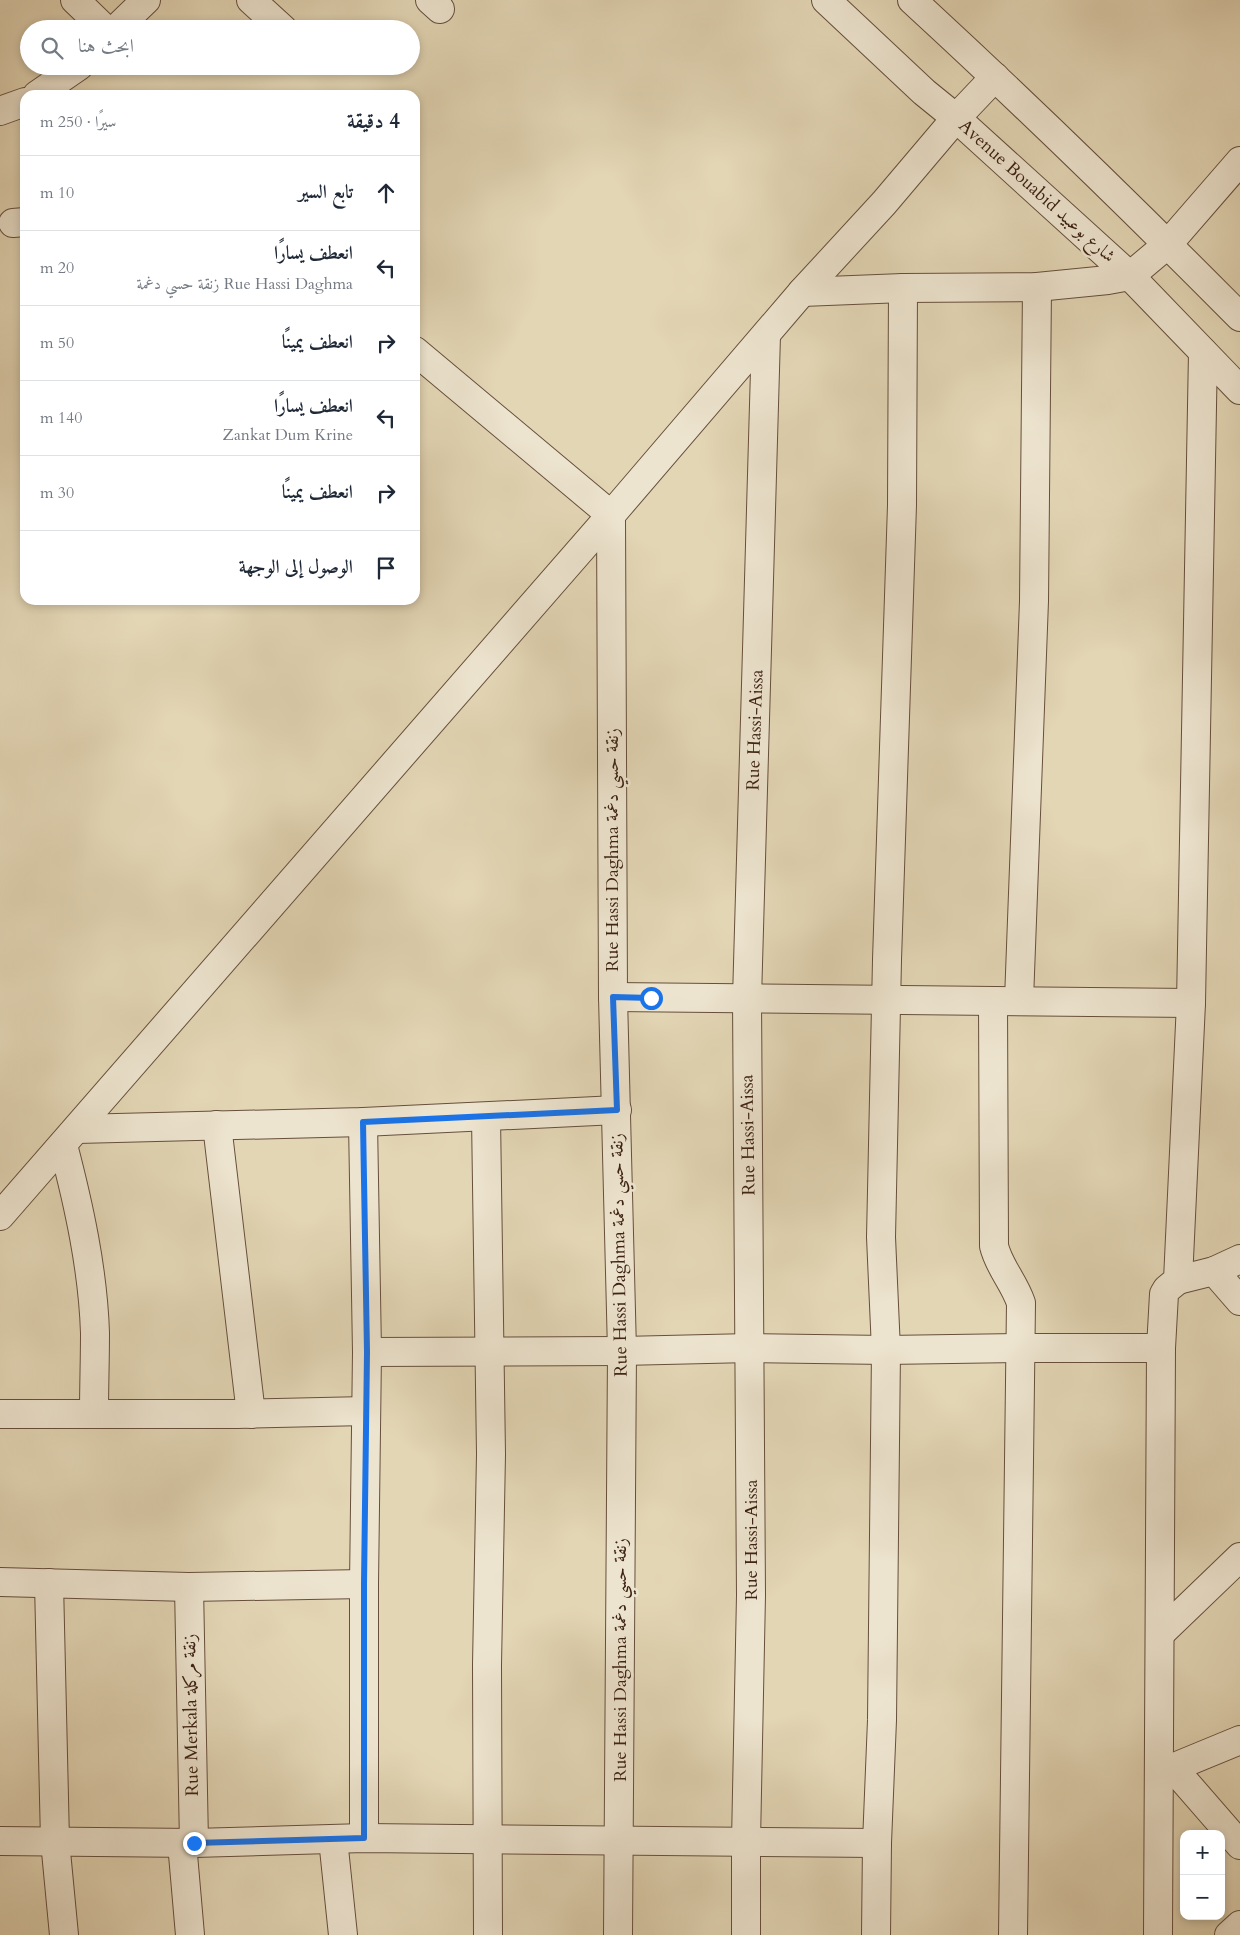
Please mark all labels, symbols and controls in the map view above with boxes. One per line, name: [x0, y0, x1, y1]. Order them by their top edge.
search box: [20, 20, 420, 75]
text: ابحث هنا: [78, 33, 134, 59]
icon: search: [38, 34, 66, 62]
text: 4 دقيقة: [347, 107, 400, 136]
text: سيرًا · 250 m: [40, 111, 116, 133]
street label: Avenue Bouabid شارع بوعبيد: [952, 114, 1121, 270]
text: تابع السير: [298, 179, 353, 205]
icon: ahead: [372, 179, 400, 207]
text: 10 m: [40, 182, 74, 204]
text: انعطف يسارًا: [274, 240, 353, 266]
icon: left: [372, 254, 400, 282]
text: 20 m: [40, 257, 74, 279]
text: Rue Hassi Daghma زنقة حسي دغمة: [136, 273, 353, 295]
text: انعطف يمينًا: [282, 329, 353, 355]
icon: right: [372, 329, 400, 357]
text: 50 m: [40, 332, 74, 354]
text: انعطف يسارًا: [274, 393, 353, 419]
icon: left: [372, 404, 400, 432]
text: 140 m: [40, 407, 82, 429]
text: Zankat Dum Krine: [223, 424, 353, 446]
text: انعطف يمينًا: [282, 479, 353, 505]
icon: right: [372, 479, 400, 507]
text: 30 m: [40, 482, 74, 504]
text: الوصول إلى الوجهة: [239, 554, 353, 580]
icon: arrive: [372, 554, 400, 582]
street label: Rue Hassi-Aissa: [740, 669, 770, 791]
street label: Rue Hassi Daghma زنقة حسي دغمة: [600, 728, 629, 972]
route start: [640, 987, 663, 1010]
street label: Rue Hassi-Aissa: [734, 1074, 762, 1196]
street label: Rue Hassi Daghma زنقة حسي دغمة: [604, 1133, 638, 1377]
street label: Rue Hassi-Aissa: [739, 1479, 764, 1601]
street label: Rue Hassi Daghma زنقة حسي دغمة: [608, 1538, 637, 1782]
street label: Rue Merkala زنقة مركلة: [177, 1634, 205, 1796]
map controls: [1180, 1830, 1225, 1920]
button: +: [1180, 1830, 1225, 1875]
route end: [183, 1832, 206, 1855]
button: −: [1180, 1875, 1225, 1920]

